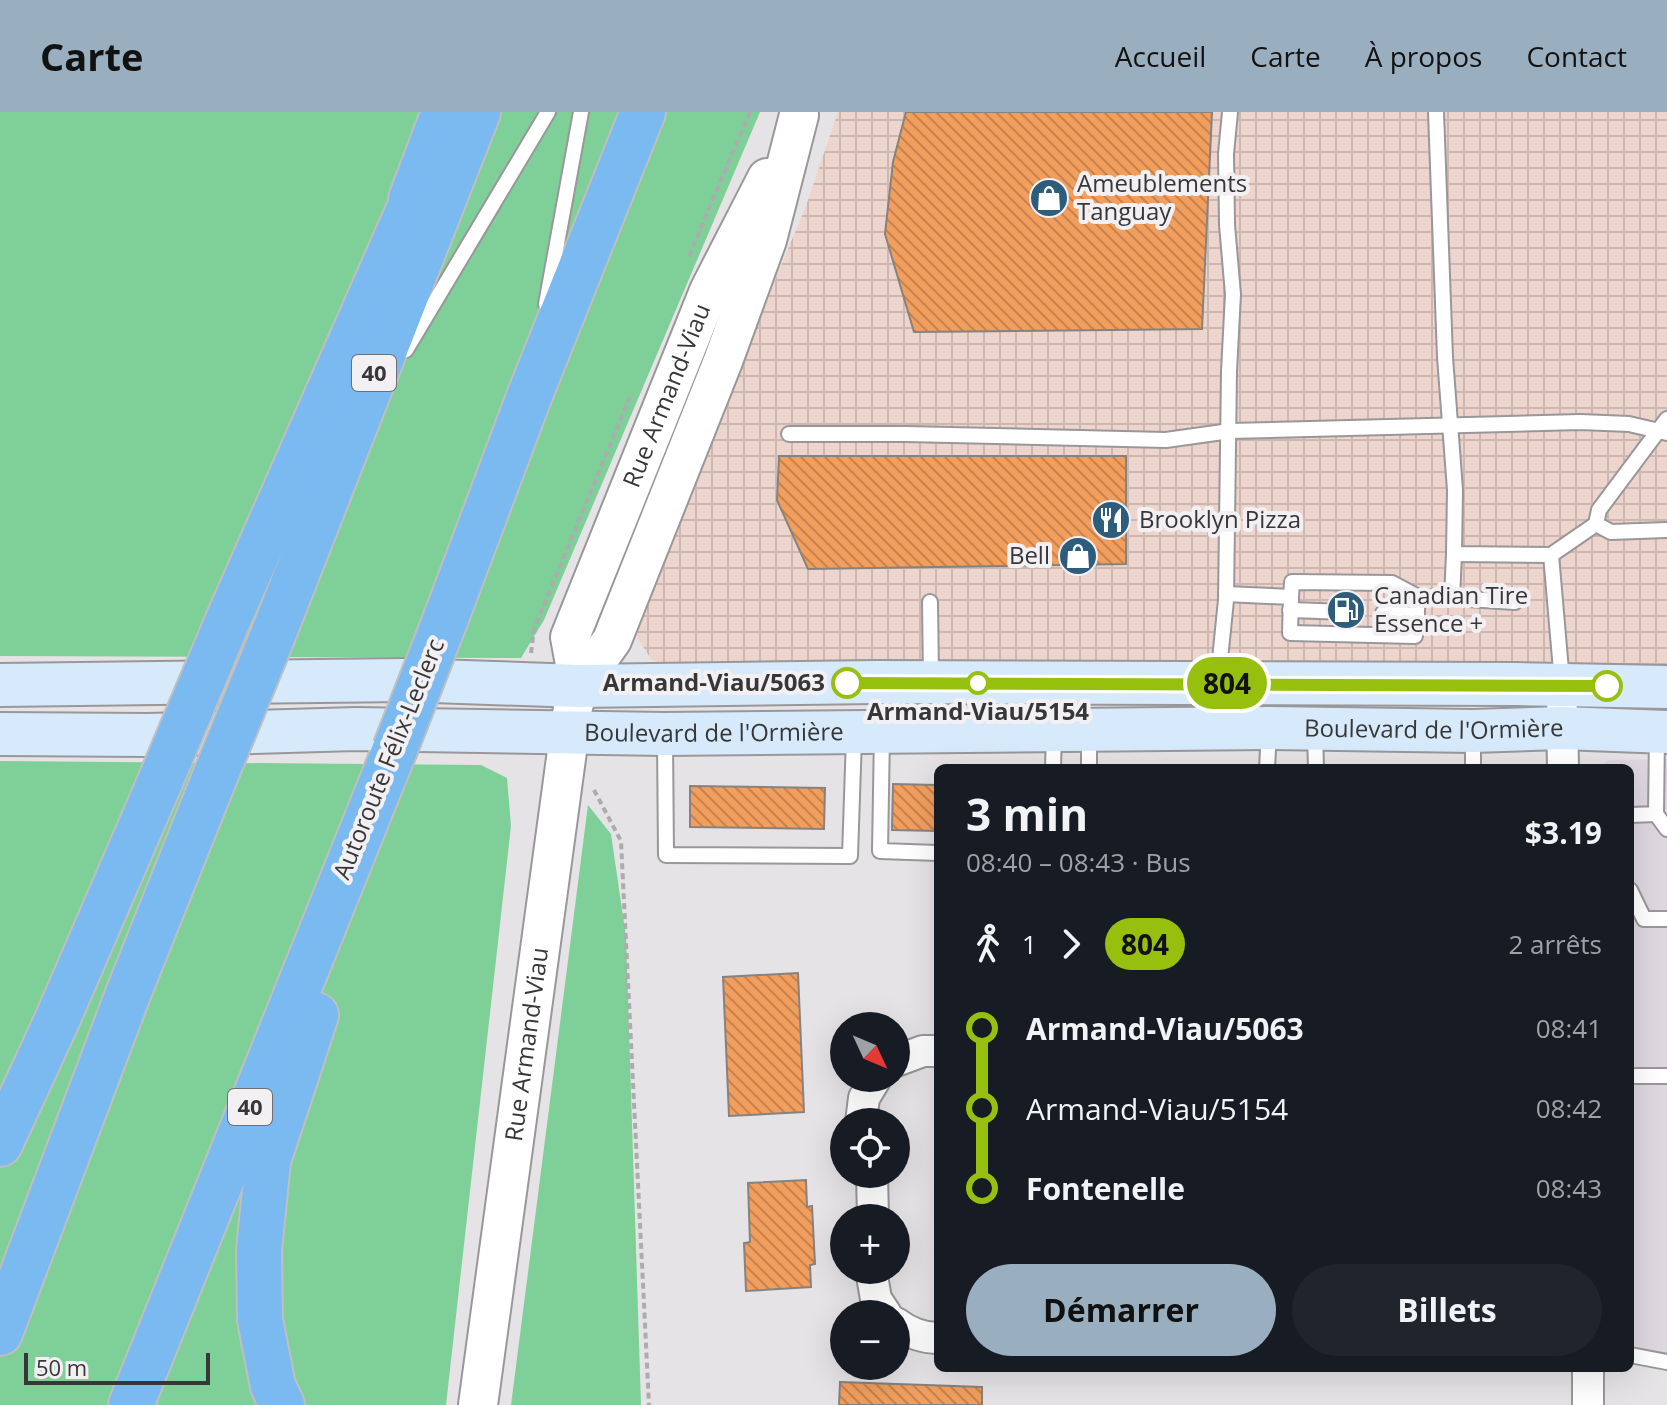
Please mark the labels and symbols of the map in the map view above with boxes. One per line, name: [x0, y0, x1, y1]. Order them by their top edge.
place label: Ameublements Tanguay: [1077, 166, 1247, 227]
shop icon: Ameublements Tanguay: [1028, 177, 1070, 219]
street label: Rue Armand-Viau: [614, 298, 717, 492]
road number: 40: [352, 355, 396, 391]
restaurant icon: Brooklyn Pizza: [1090, 499, 1132, 541]
place label: Brooklyn Pizza: [1139, 502, 1301, 535]
shop icon: Bell: [1057, 535, 1099, 577]
place label: Bell: [1009, 538, 1050, 571]
place label: Canadian Tire Essence +: [1374, 578, 1528, 639]
fuel station icon: Canadian Tire Essence +: [1325, 589, 1367, 631]
street label: Autoroute Félix-Leclerc: [324, 633, 451, 884]
line badge: 804: [1181, 657, 1273, 709]
place label: Armand-Viau/5063: [603, 665, 825, 698]
marker: Armand-Viau/5063: [832, 668, 862, 698]
unlabelled marker: [1592, 671, 1622, 701]
marker: Armand-Viau/5154: [967, 672, 989, 694]
place label: Armand-Viau/5154: [867, 694, 1089, 727]
street label: Boulevard de l'Ormière: [1304, 710, 1564, 746]
street label: Boulevard de l'Ormière: [584, 714, 844, 749]
street label: Rue Armand-Viau: [496, 945, 555, 1143]
north arrow: [830, 1012, 910, 1092]
road number: 40: [228, 1089, 272, 1125]
scale bar: [24, 1349, 210, 1385]

